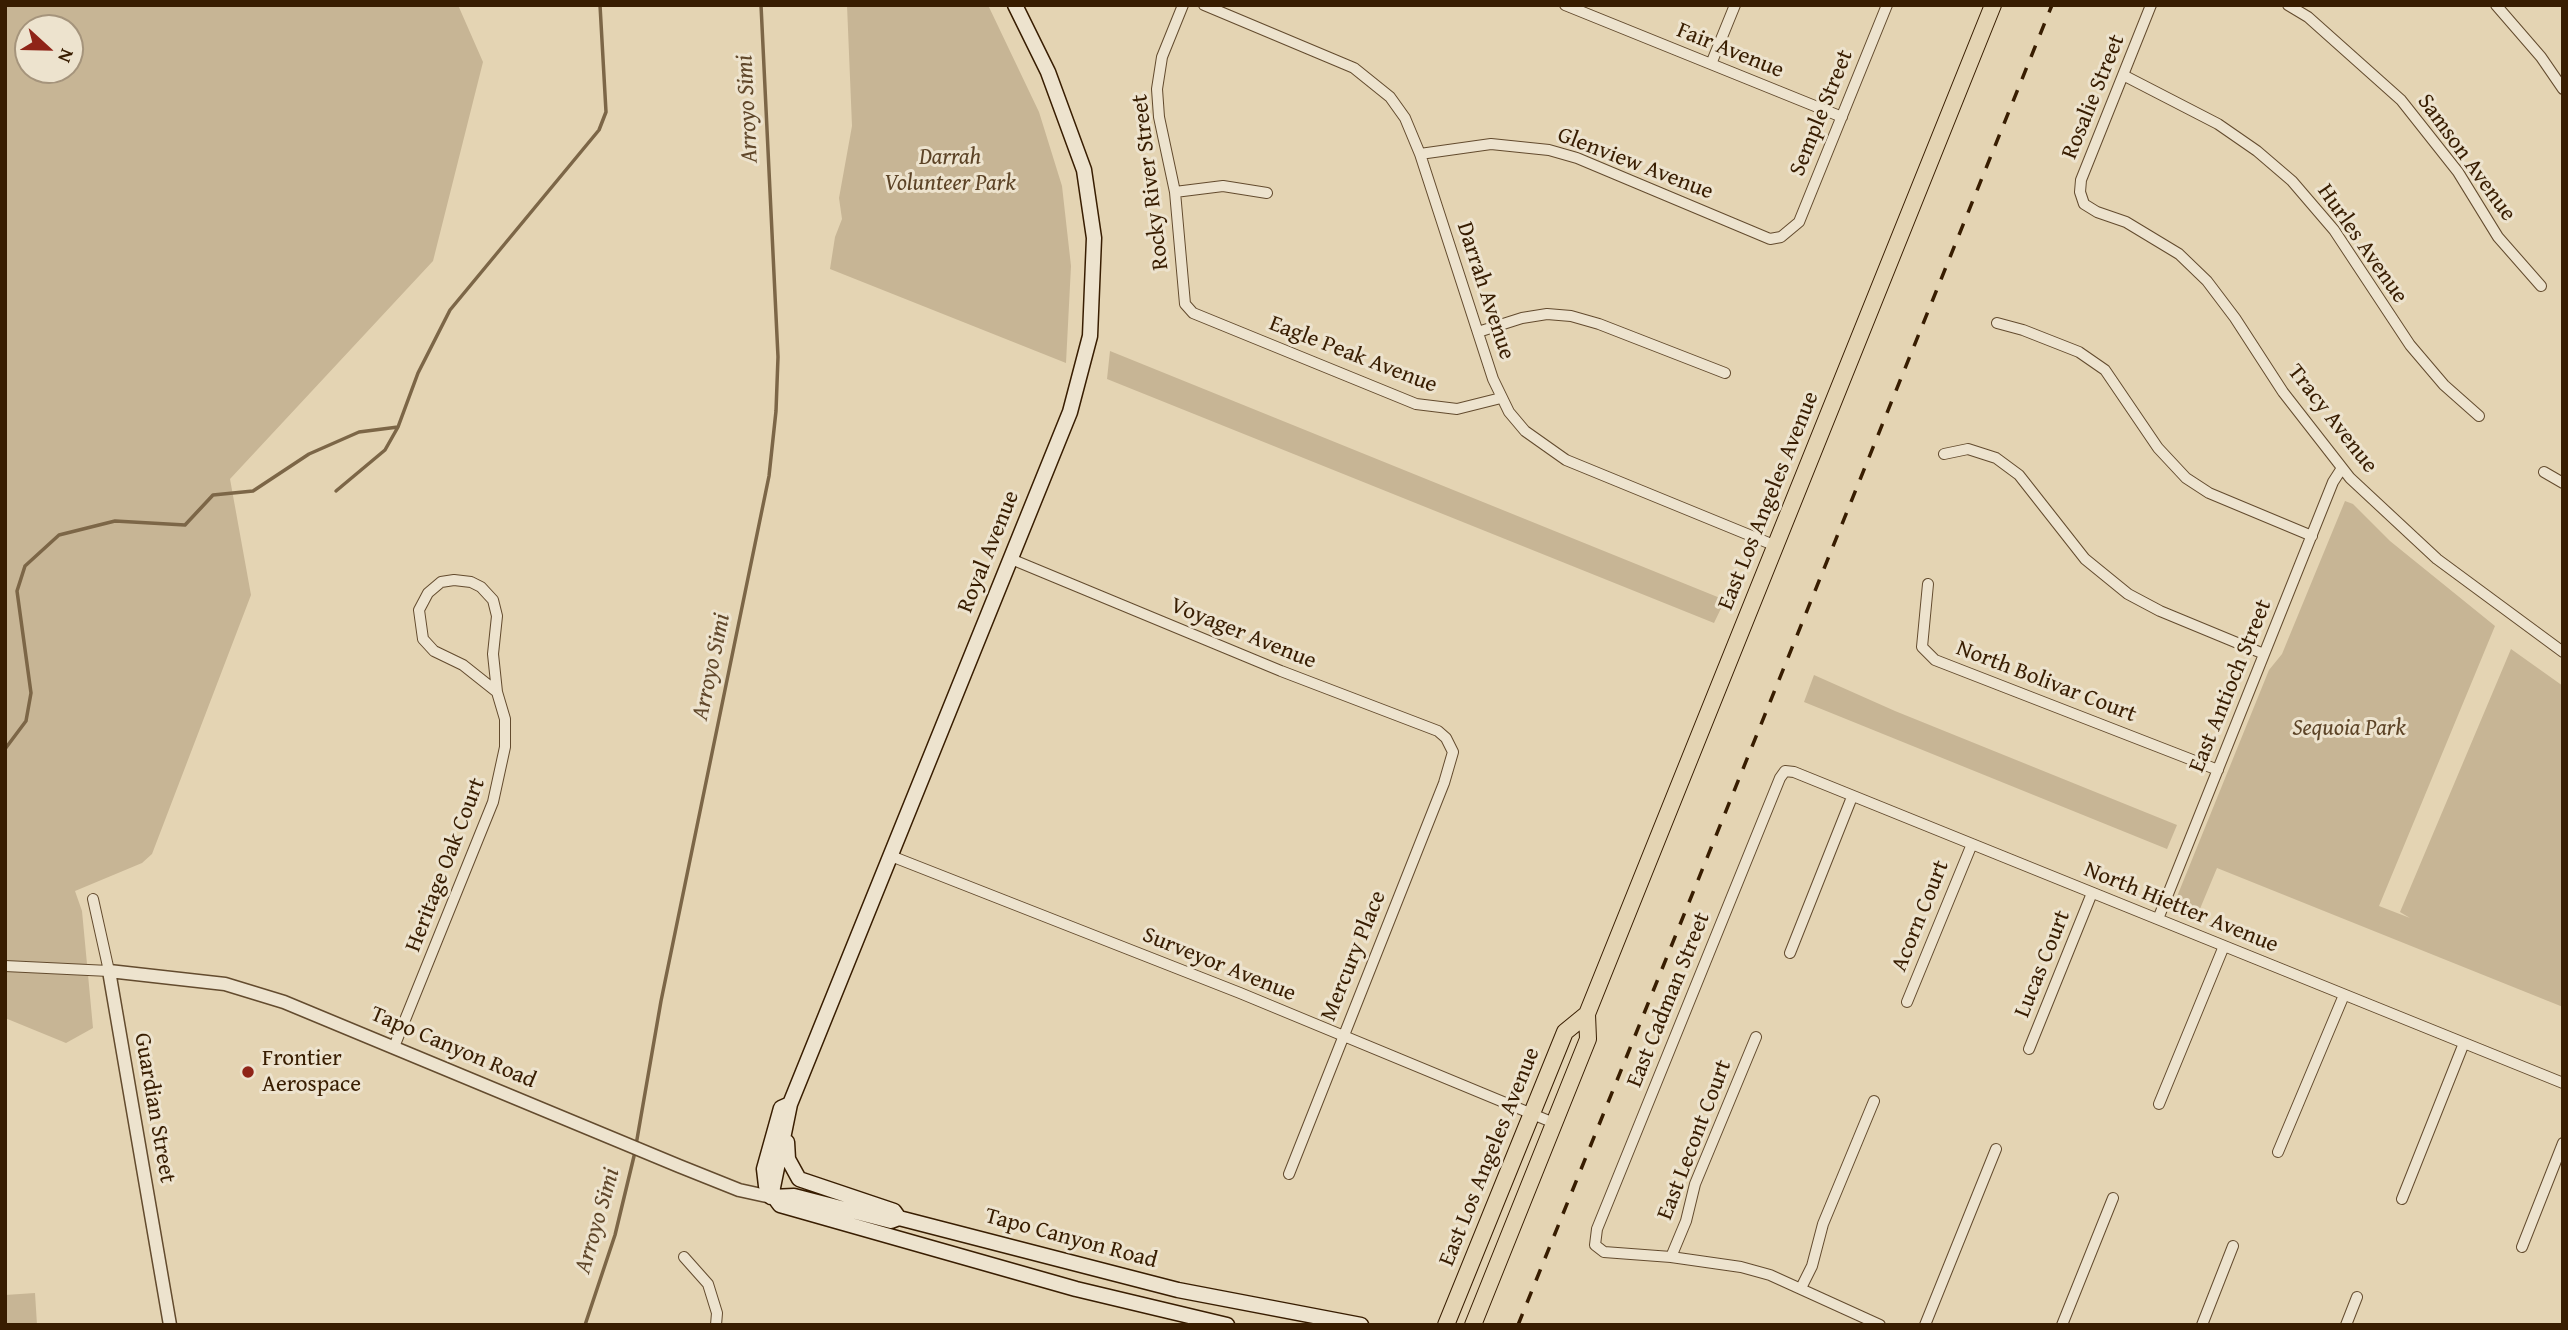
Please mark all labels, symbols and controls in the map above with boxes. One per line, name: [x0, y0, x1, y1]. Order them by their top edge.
north arrow: [14, 14, 84, 84]
street label: Fair Avenue: [1673, 17, 1787, 85]
street label: Rosalie Street: [2056, 31, 2132, 163]
text: N: [51, 45, 82, 67]
street label: Semple Street: [1784, 46, 1860, 180]
water label: Arroyo Simi: [731, 54, 765, 164]
street label: Samson Avenue: [2411, 89, 2521, 227]
street label: Rocky River Street: [1127, 92, 1175, 272]
street label: Glenview Avenue: [1553, 122, 1717, 206]
park label: Darrah Volunteer Park: [884, 144, 1016, 198]
street label: Hurles Avenue: [2311, 179, 2413, 309]
street label: Darrah Avenue: [1450, 219, 1520, 363]
street label: Eagle Peak Avenue: [1265, 310, 1441, 400]
street label: Tracy Avenue: [2281, 359, 2383, 479]
street label: East Los Angeles Avenue: [1713, 388, 1825, 614]
street label: Royal Avenue: [952, 487, 1026, 617]
street label: Voyager Avenue: [1166, 592, 1320, 676]
street label: East Antioch Street: [2184, 596, 2278, 776]
water label: Arroyo Simi: [687, 611, 737, 723]
street label: North Bolivar Court: [1952, 635, 2140, 729]
park label: Sequoia Park: [2292, 715, 2406, 743]
street label: Heritage Oak Court: [400, 774, 492, 956]
street label: Acorn Court: [1886, 856, 1956, 976]
street label: North Hietter Avenue: [2080, 856, 2282, 960]
street label: Mercury Place: [1315, 887, 1393, 1025]
street label: Lucas Court: [2009, 906, 2077, 1022]
street label: East Cadman Street: [1621, 908, 1717, 1092]
street label: Surveyor Avenue: [1138, 922, 1300, 1008]
street label: Tapo Canyon Road: [366, 1001, 540, 1095]
street label: Guardian Street: [127, 1031, 181, 1185]
street label: East Los Angeles Avenue: [1434, 1044, 1546, 1270]
place label: Frontier Aerospace: [262, 1045, 361, 1099]
street label: East Lecont Court: [1652, 1056, 1738, 1224]
marker: Frontier Aerospace: [240, 1064, 256, 1080]
water label: Arroyo Simi: [569, 1165, 627, 1277]
street label: Tapo Canyon Road: [982, 1203, 1160, 1275]

